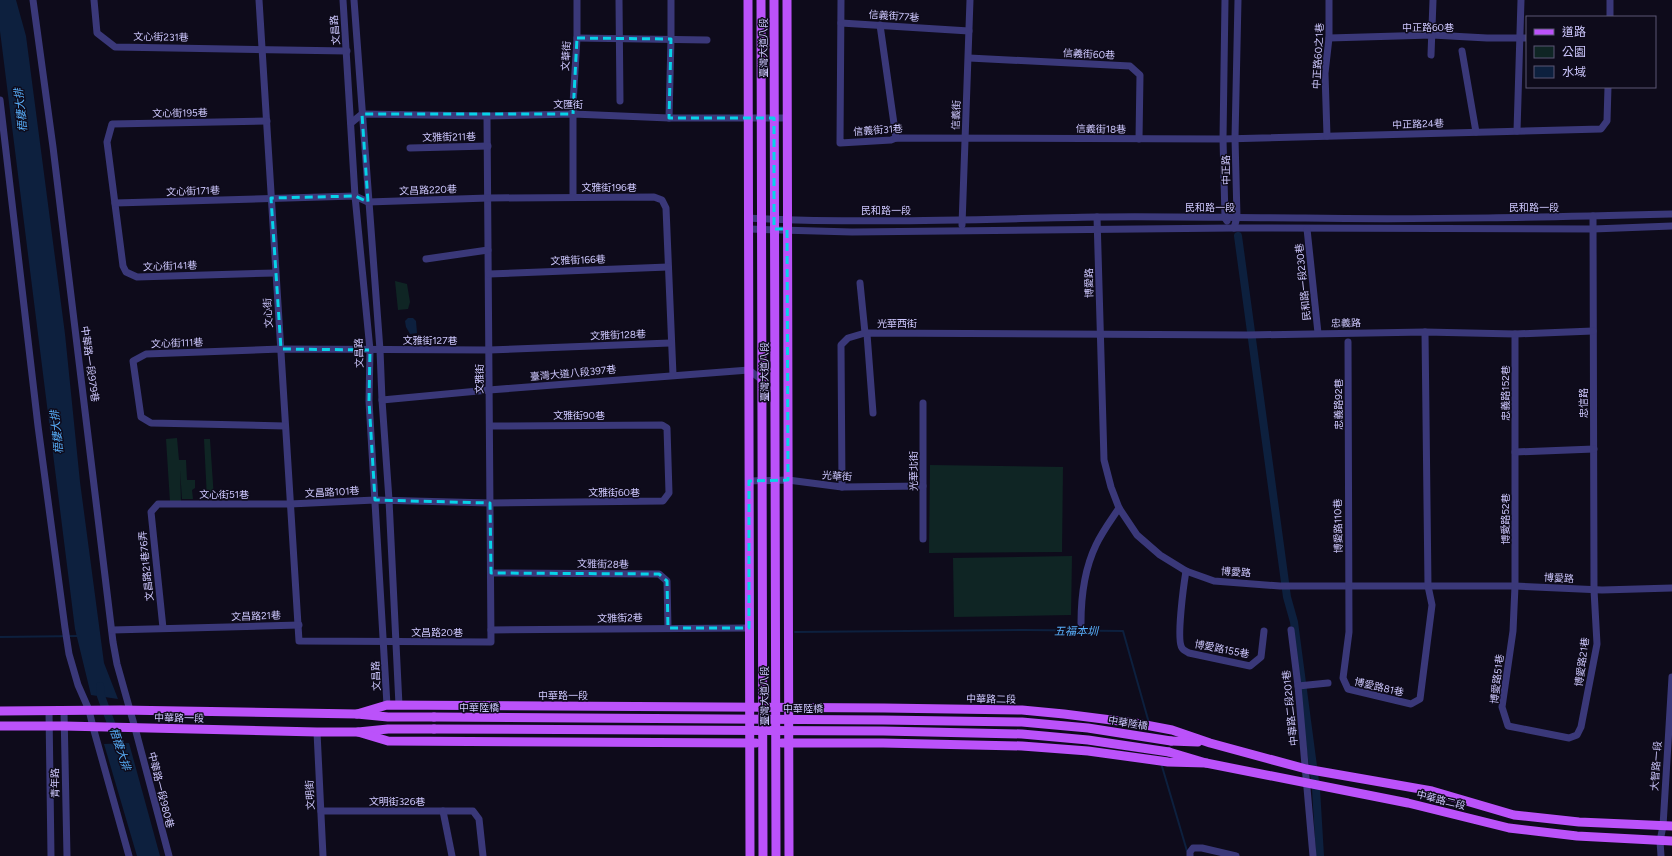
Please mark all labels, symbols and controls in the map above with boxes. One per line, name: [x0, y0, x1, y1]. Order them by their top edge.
street label: 信義街77巷: [868, 8, 920, 24]
street label: 文昌路: [327, 14, 343, 46]
legend: [1526, 16, 1656, 88]
street label: 臺灣大道八段: [757, 18, 770, 78]
street label: 中正路60巷: [1402, 21, 1454, 34]
street label: 中正路60之1巷: [1310, 23, 1326, 89]
text: 道路: [1562, 25, 1586, 39]
street label: 文心街231巷: [133, 30, 189, 44]
street label: 文華街: [558, 41, 574, 71]
text: 公園: [1562, 45, 1586, 59]
street label: 信義街60巷: [1063, 46, 1115, 62]
text: 水域: [1562, 65, 1586, 79]
water label: 梧棲大排: [12, 85, 30, 133]
street label: 文匯街: [553, 98, 583, 111]
street label: 信義街: [949, 100, 963, 130]
street label: 文心街195巷: [152, 106, 208, 120]
street label: 中正路24巷: [1392, 117, 1444, 131]
street label: 信義街31巷: [853, 122, 903, 138]
street label: 信義街18巷: [1076, 122, 1126, 136]
street label: 文雅街211巷: [422, 130, 476, 144]
street label: 中正路: [1219, 155, 1233, 185]
street label: 文雅街196巷: [581, 181, 637, 194]
street label: 文昌路220巷: [399, 182, 457, 198]
street label: 文心街171巷: [166, 184, 220, 198]
street label: 民和路一段: [1185, 201, 1235, 214]
street label: 民和路一段: [1509, 201, 1559, 214]
street label: 民和路一段: [861, 204, 911, 217]
street label: 民和路一段230巷: [1292, 243, 1314, 321]
street label: 文雅街166巷: [550, 253, 606, 267]
street label: 文心街141巷: [143, 259, 197, 273]
street label: 博愛路: [1082, 268, 1096, 298]
street label: 文心街: [260, 298, 276, 328]
street label: 忠義路: [1331, 316, 1361, 330]
street label: 光華西街: [877, 317, 917, 330]
street label: 中華路一段979巷: [78, 325, 102, 403]
street label: 文雅街128巷: [590, 328, 646, 342]
street label: 文雅街127巷: [402, 334, 458, 347]
street label: 文心街111巷: [151, 336, 203, 350]
street label: 文昌路: [352, 338, 366, 368]
street label: 臺灣大道八段: [758, 342, 771, 402]
street label: 臺灣大道八段397巷: [529, 363, 617, 383]
street label: 文雅街: [473, 364, 486, 394]
street label: 忠義路152巷: [1499, 365, 1512, 421]
street label: 忠義路92巷: [1332, 378, 1345, 430]
street label: 忠信路: [1577, 388, 1590, 418]
water label: 梧棲大排: [48, 407, 66, 455]
street label: 文雅街90巷: [553, 409, 605, 422]
street label: 光華北街: [907, 451, 920, 491]
street label: 光華街: [822, 468, 852, 484]
street label: 文昌路101巷: [304, 484, 360, 500]
street label: 文雅街60巷: [588, 486, 640, 499]
street label: 文心街51巷: [199, 488, 249, 501]
street label: 博愛路52巷: [1499, 493, 1512, 545]
street label: 博愛路110巷: [1331, 499, 1345, 553]
street label: 文昌路21巷76弄: [136, 530, 156, 602]
street label: 文雅街28巷: [577, 557, 629, 571]
street label: 博愛路: [1221, 564, 1251, 580]
street label: 博愛路: [1544, 571, 1574, 585]
street label: 文昌路21巷: [231, 609, 281, 623]
street label: 文雅街2巷: [597, 611, 643, 625]
water label: 五福本圳: [1054, 625, 1100, 638]
street label: 文昌路20巷: [411, 626, 463, 639]
street label: 博愛路21巷: [1572, 636, 1592, 688]
street label: 博愛路155巷: [1193, 637, 1251, 661]
street label: 博愛路51巷: [1488, 653, 1506, 705]
street label: 文昌路: [369, 661, 383, 691]
street label: 臺灣大道八段: [758, 666, 771, 726]
street label: 中華路二段201巷: [1280, 669, 1300, 747]
street label: 博愛路81巷: [1353, 675, 1405, 699]
street label: 中華路一段: [538, 689, 588, 702]
street label: 中華路二段: [966, 692, 1016, 706]
street label: 中華陸橋: [459, 701, 499, 714]
street label: 中華陸橋: [783, 702, 823, 715]
street label: 中華路一段: [154, 711, 204, 725]
street label: 中華陸橋: [1107, 713, 1149, 733]
water label: 梧棲大排: [107, 726, 134, 774]
street label: 大智路一段: [1648, 741, 1664, 791]
street label: 中華路一段980巷: [145, 750, 177, 830]
street label: 青年路: [48, 768, 62, 798]
street label: 文明街: [303, 780, 317, 810]
street label: 中華路二段: [1415, 788, 1467, 812]
street label: 文明街326巷: [369, 795, 425, 808]

